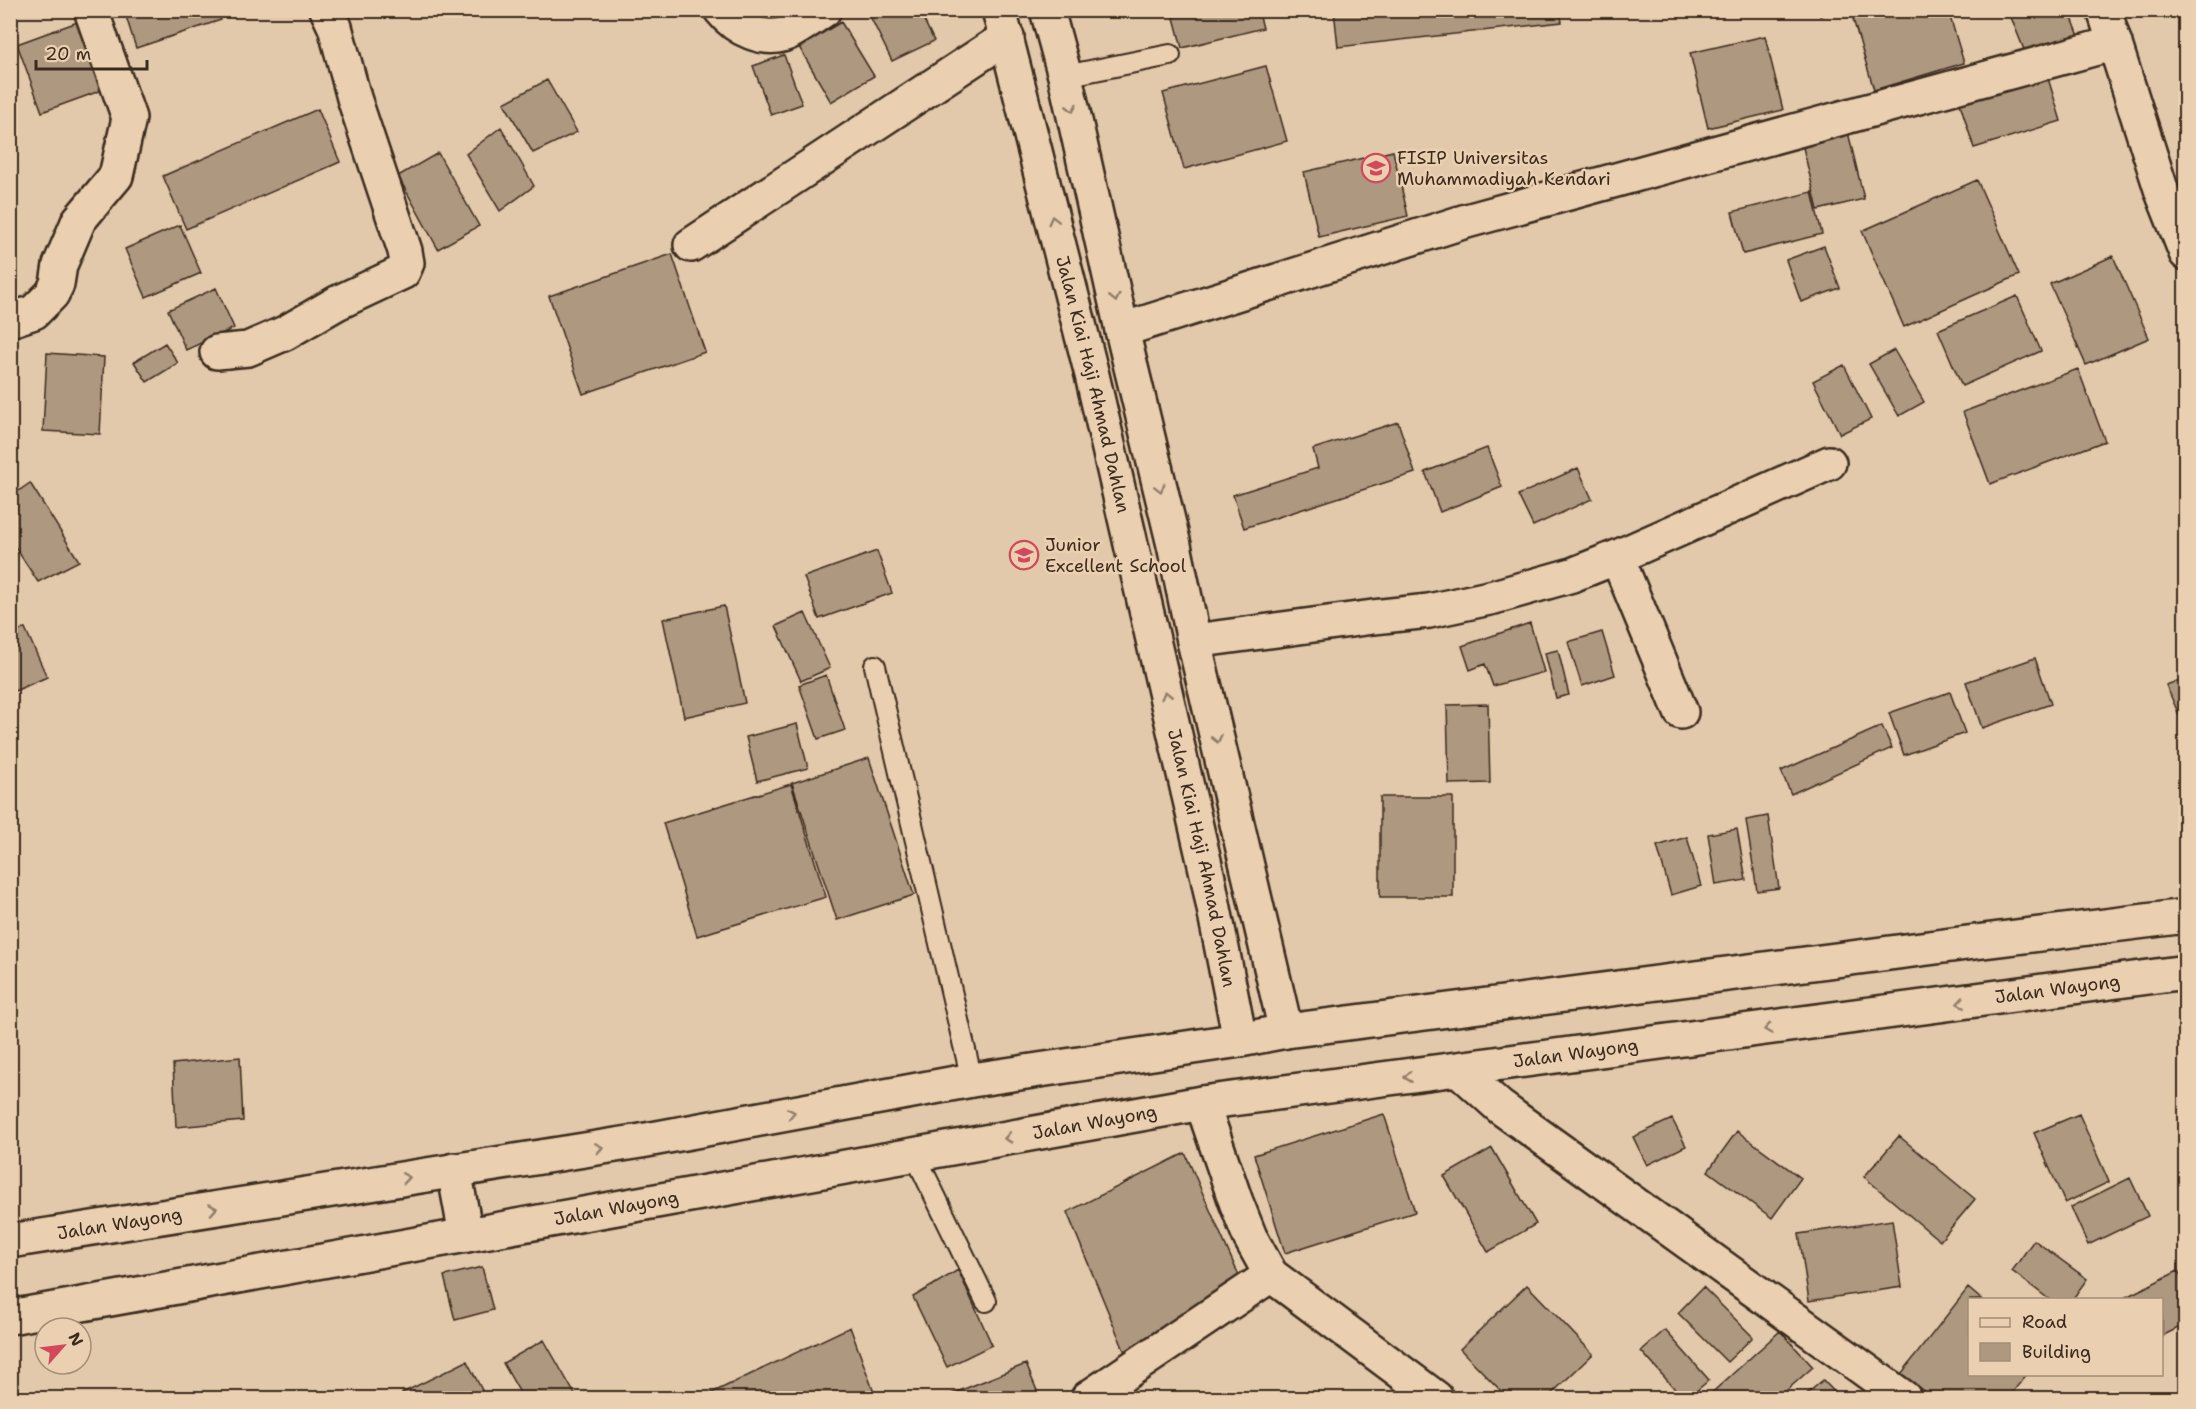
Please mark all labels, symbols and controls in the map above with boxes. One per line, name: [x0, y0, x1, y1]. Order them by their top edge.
scale bar: [36, 33, 147, 71]
text: 20 m: [45, 42, 91, 66]
one-way arrow: [1065, 103, 1078, 113]
place label: FISIP Universitas Muhammadiyah Kendari: [1397, 146, 1611, 191]
school or university icon: FISIP Universitas Muhammadiyah Kendari: [1360, 152, 1392, 184]
one-way arrow: [1048, 215, 1061, 225]
street label: Jalan Kiai Haji Ahmad Dahlan: [1050, 253, 1135, 515]
one-way arrow: [1108, 293, 1121, 303]
one-way arrow: [1153, 482, 1166, 492]
place label: Junior Excellent School: [1045, 533, 1187, 578]
school or university icon: Junior Excellent School: [1008, 539, 1040, 571]
one-way arrow: [1160, 691, 1173, 701]
street label: Jalan Kiai Haji Ahmad Dahlan: [1162, 727, 1241, 989]
one-way arrow: [1210, 734, 1223, 744]
street label: Jalan Wayong: [1993, 969, 2121, 1009]
one-way arrow: [1956, 996, 1966, 1008]
one-way arrow: [1763, 1022, 1772, 1034]
street label: Jalan Wayong: [1512, 1033, 1640, 1073]
one-way arrow: [1403, 1070, 1413, 1082]
street label: Jalan Wayong: [1031, 1099, 1159, 1145]
one-way arrow: [785, 1107, 795, 1120]
one-way arrow: [1003, 1131, 1013, 1144]
one-way arrow: [594, 1142, 603, 1154]
one-way arrow: [401, 1172, 411, 1185]
street label: Jalan Wayong: [552, 1185, 680, 1231]
street label: Jalan Wayong: [56, 1202, 184, 1245]
one-way arrow: [209, 1203, 218, 1215]
legend: [1968, 1298, 2163, 1376]
text: Road: [2022, 1310, 2067, 1334]
north arrow: [33, 1316, 93, 1376]
text: N: [64, 1329, 88, 1350]
text: Building: [2022, 1340, 2091, 1364]

